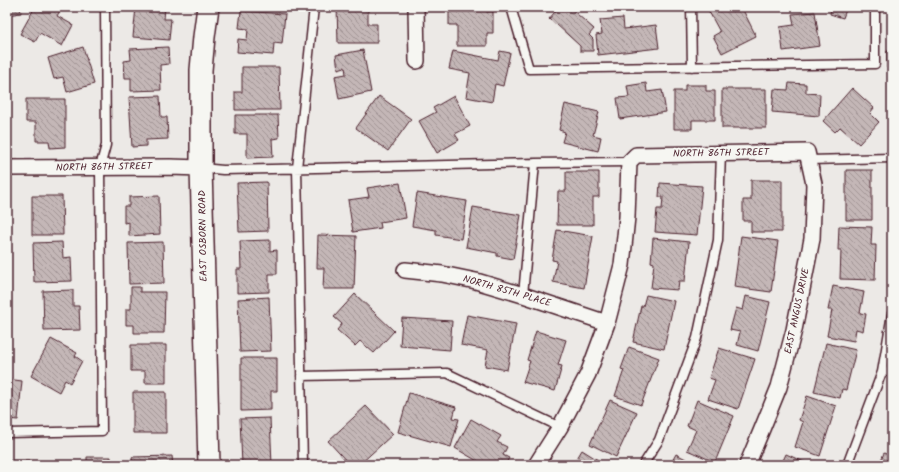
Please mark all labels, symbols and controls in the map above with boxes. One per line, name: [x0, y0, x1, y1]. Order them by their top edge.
street label: NORTH 86TH STREET: [673, 144, 771, 162]
street label: NORTH 86TH STREET: [56, 158, 154, 176]
street label: EAST OSBORN ROAD: [194, 189, 212, 282]
street label: EAST ANGUS DRIVE: [780, 265, 814, 355]
street label: NORTH 85TH PLACE: [461, 271, 554, 312]

